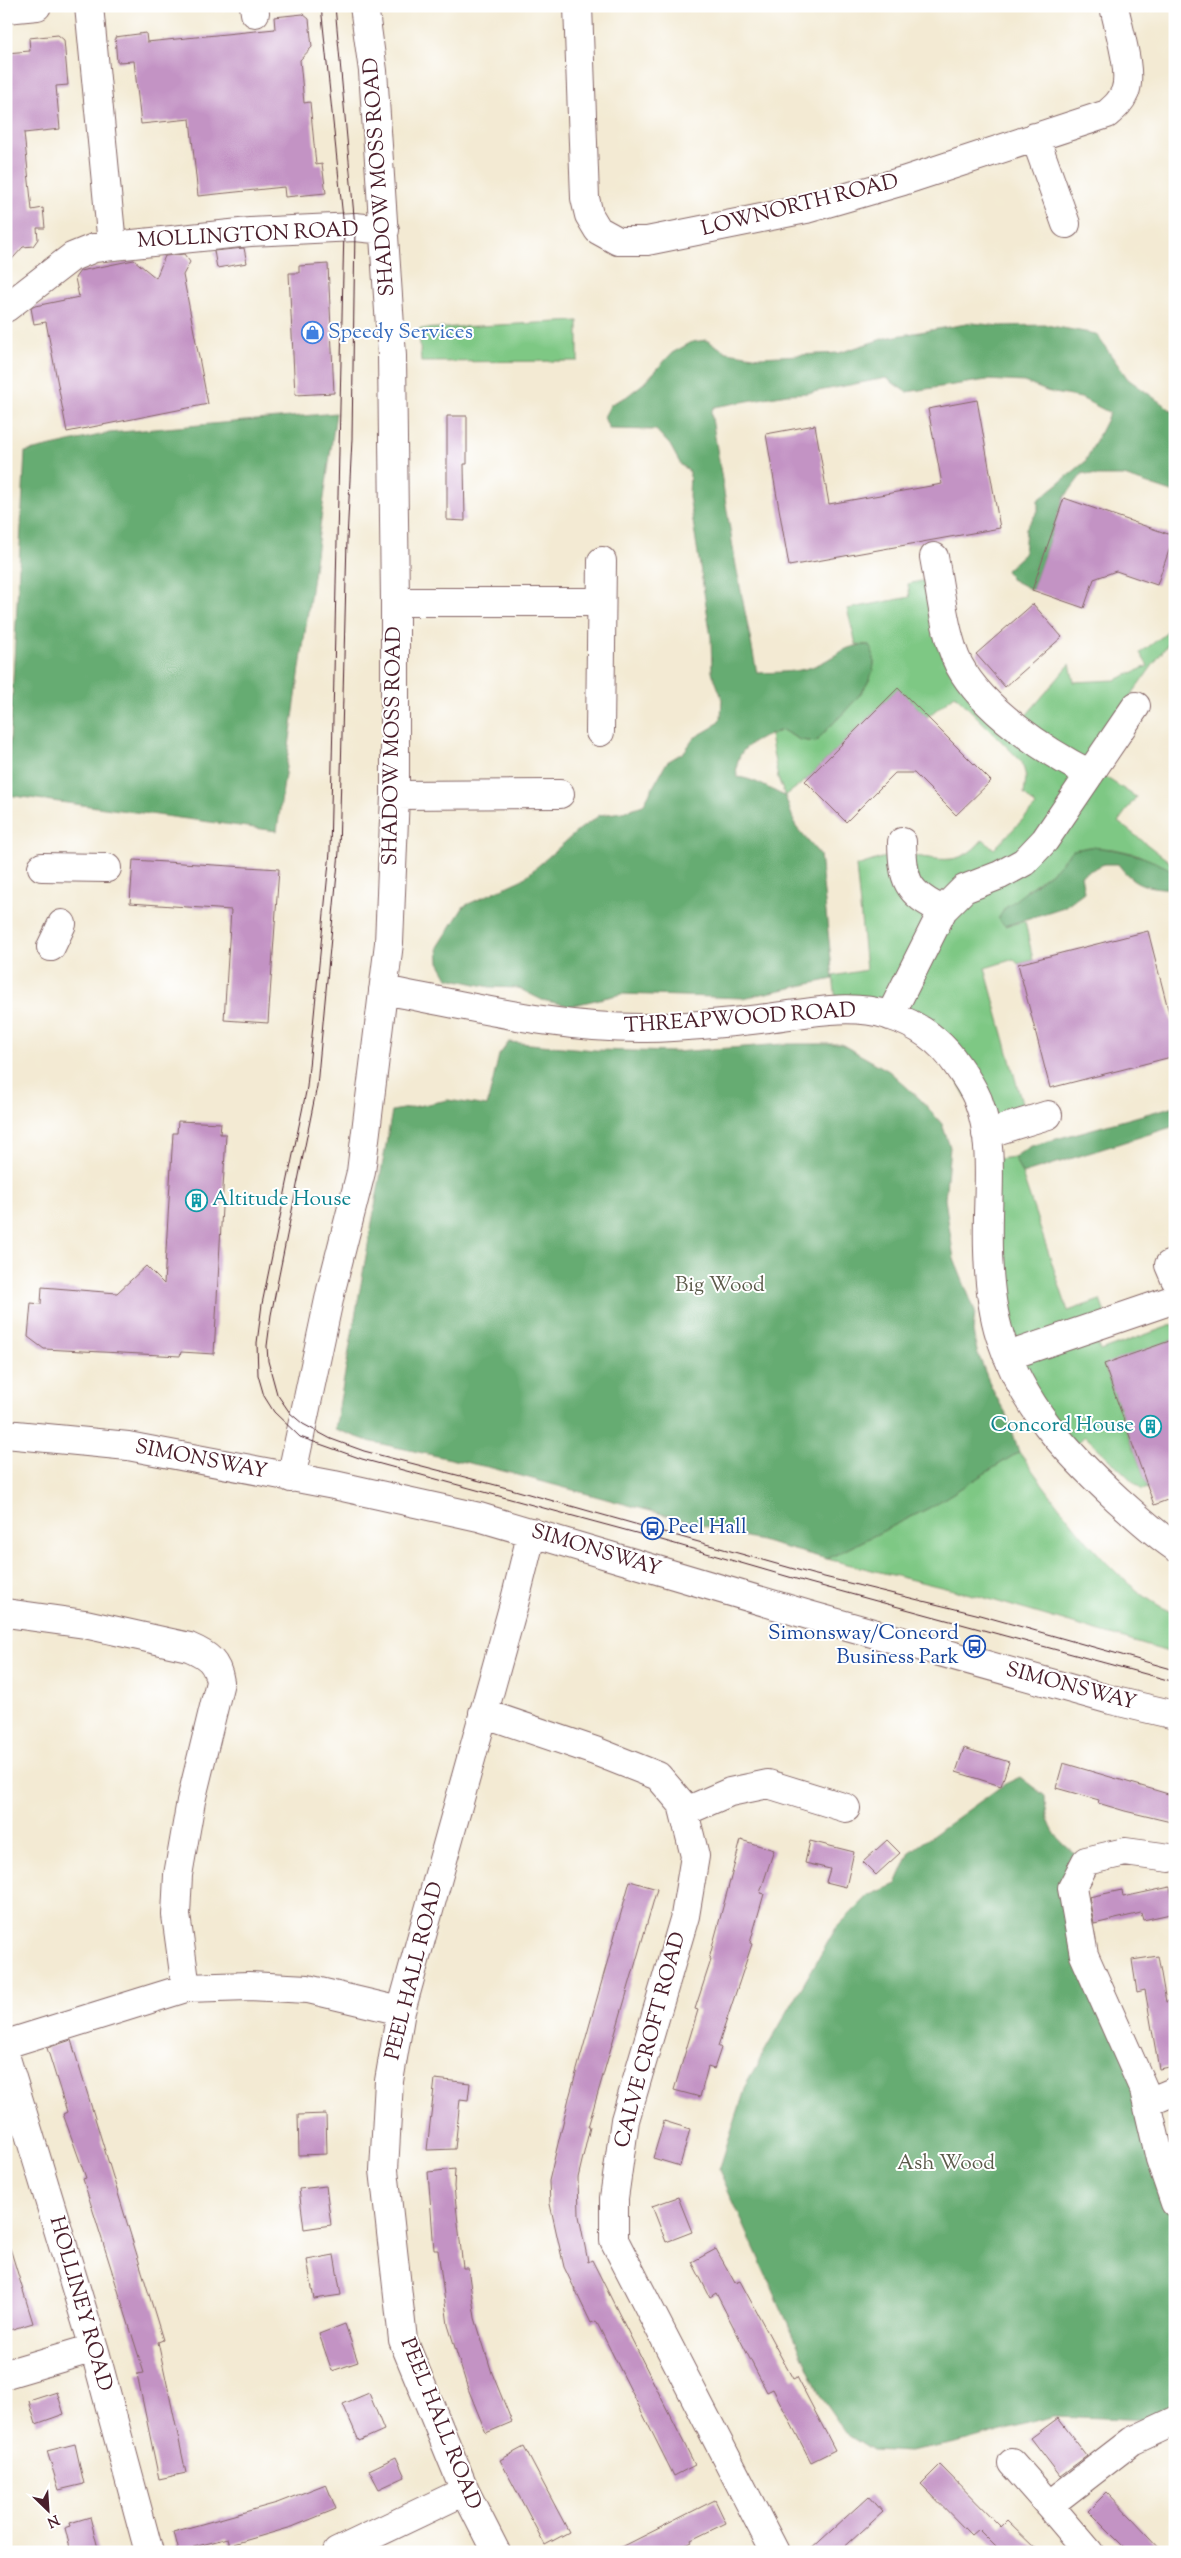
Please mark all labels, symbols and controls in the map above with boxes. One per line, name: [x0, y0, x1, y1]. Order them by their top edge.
street label: SHADOW MOSS ROAD: [357, 56, 403, 298]
street label: LOWNORTH ROAD: [698, 167, 902, 245]
street label: MOLLINGTON ROAD: [137, 215, 359, 257]
place label: Speedy Services: [328, 318, 473, 348]
shop icon: Speedy Services: [300, 321, 324, 345]
street label: SHADOW MOSS ROAD: [376, 626, 410, 866]
street label: THREAPWOOD ROAD: [623, 996, 857, 1042]
place label: Altitude House: [212, 1185, 351, 1215]
building icon: Altitude House: [184, 1188, 208, 1212]
park label: Big Wood: [675, 1271, 765, 1301]
place label: Concord House: [991, 1411, 1134, 1441]
building icon: Concord House: [1138, 1414, 1162, 1438]
street label: SIMONSWAY: [132, 1432, 270, 1488]
place label: Peel Hall: [668, 1513, 747, 1543]
bus stop icon: Peel Hall: [640, 1516, 664, 1540]
street label: SIMONSWAY: [527, 1517, 665, 1585]
place label: Simonsway/Concord Business Park: [768, 1619, 960, 1673]
bus stop icon: Simonsway/Concord Business Park: [963, 1634, 987, 1658]
street label: SIMONSWAY: [1002, 1655, 1140, 1719]
street label: PEEL HALL ROAD: [378, 1879, 452, 2063]
street label: CALVE CROFT ROAD: [608, 1929, 694, 2151]
park label: Ash Wood: [897, 2149, 995, 2179]
street label: HOLLINEY ROAD: [41, 2213, 119, 2395]
street label: PEEL HALL ROAD: [392, 2334, 488, 2514]
north arrow: [22, 2486, 72, 2536]
text: N: [43, 2509, 62, 2531]

